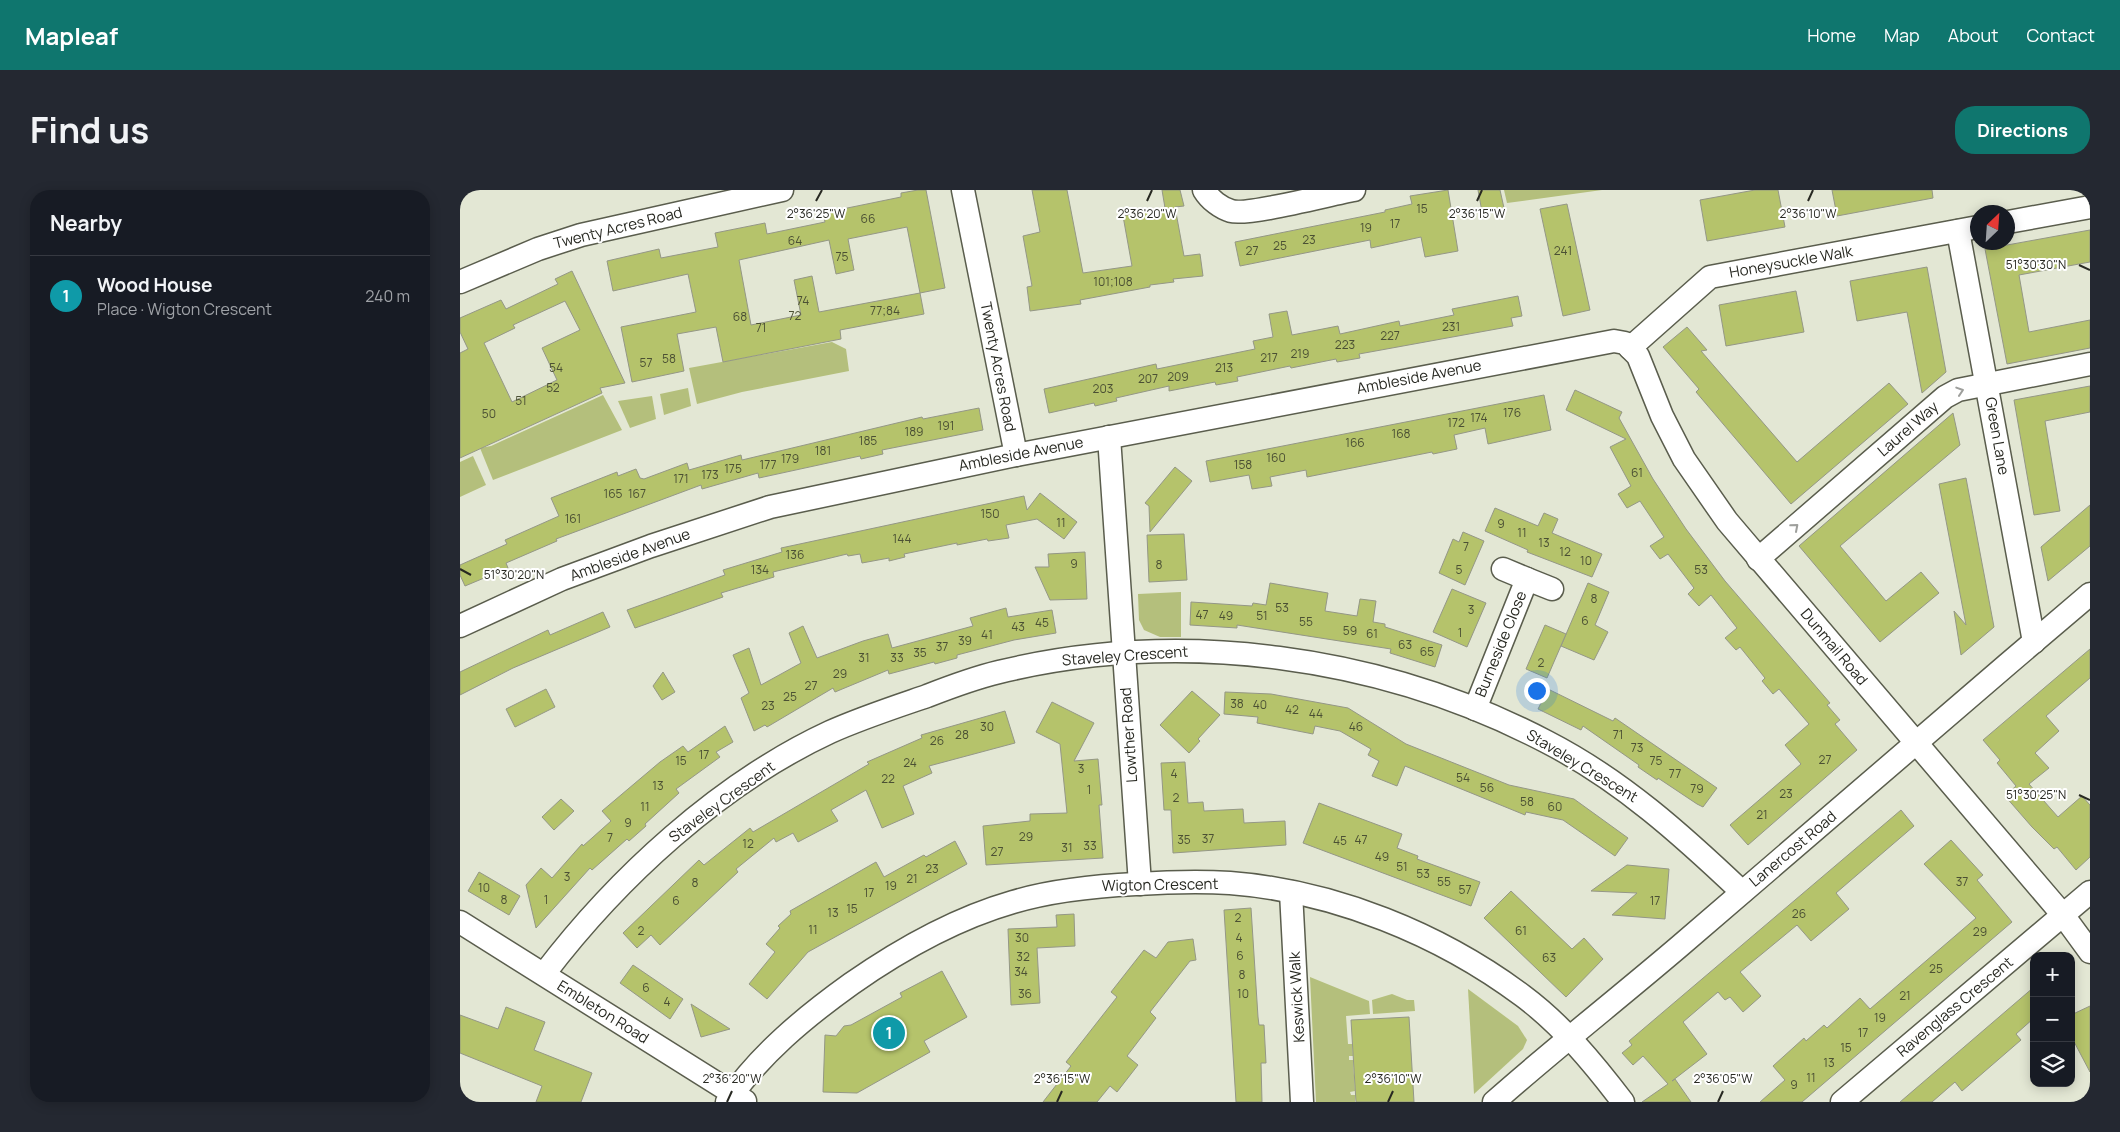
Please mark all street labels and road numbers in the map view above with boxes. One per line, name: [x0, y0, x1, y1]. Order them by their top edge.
street label: Twenty Acres Road: [551, 201, 684, 254]
street label: Honeysuckle Walk: [1728, 240, 1855, 283]
street label: Twenty Acres Road: [976, 300, 1021, 434]
street label: Ambleside Avenue: [1355, 354, 1483, 399]
street label: Green Lane: [1980, 395, 2015, 477]
street label: Laurel Way: [1873, 396, 1943, 461]
street label: Ambleside Avenue: [957, 431, 1085, 476]
street label: Ambleside Avenue: [567, 523, 693, 586]
street label: Burneside Close: [1470, 587, 1531, 700]
street label: Dunmail Road: [1796, 604, 1873, 690]
street label: Staveley Crescent: [1061, 641, 1189, 670]
street label: Lowther Road: [1115, 687, 1142, 783]
street label: Staveley Crescent: [1523, 724, 1642, 807]
street label: Staveley Crescent: [664, 756, 779, 847]
street label: Lanercost Road: [1744, 806, 1841, 891]
street label: Wigton Crescent: [1101, 873, 1219, 896]
street label: Keswick Walk: [1284, 950, 1309, 1043]
street label: Ravenglass Crescent: [1892, 952, 2017, 1062]
street label: Embleton Road: [553, 975, 653, 1048]

